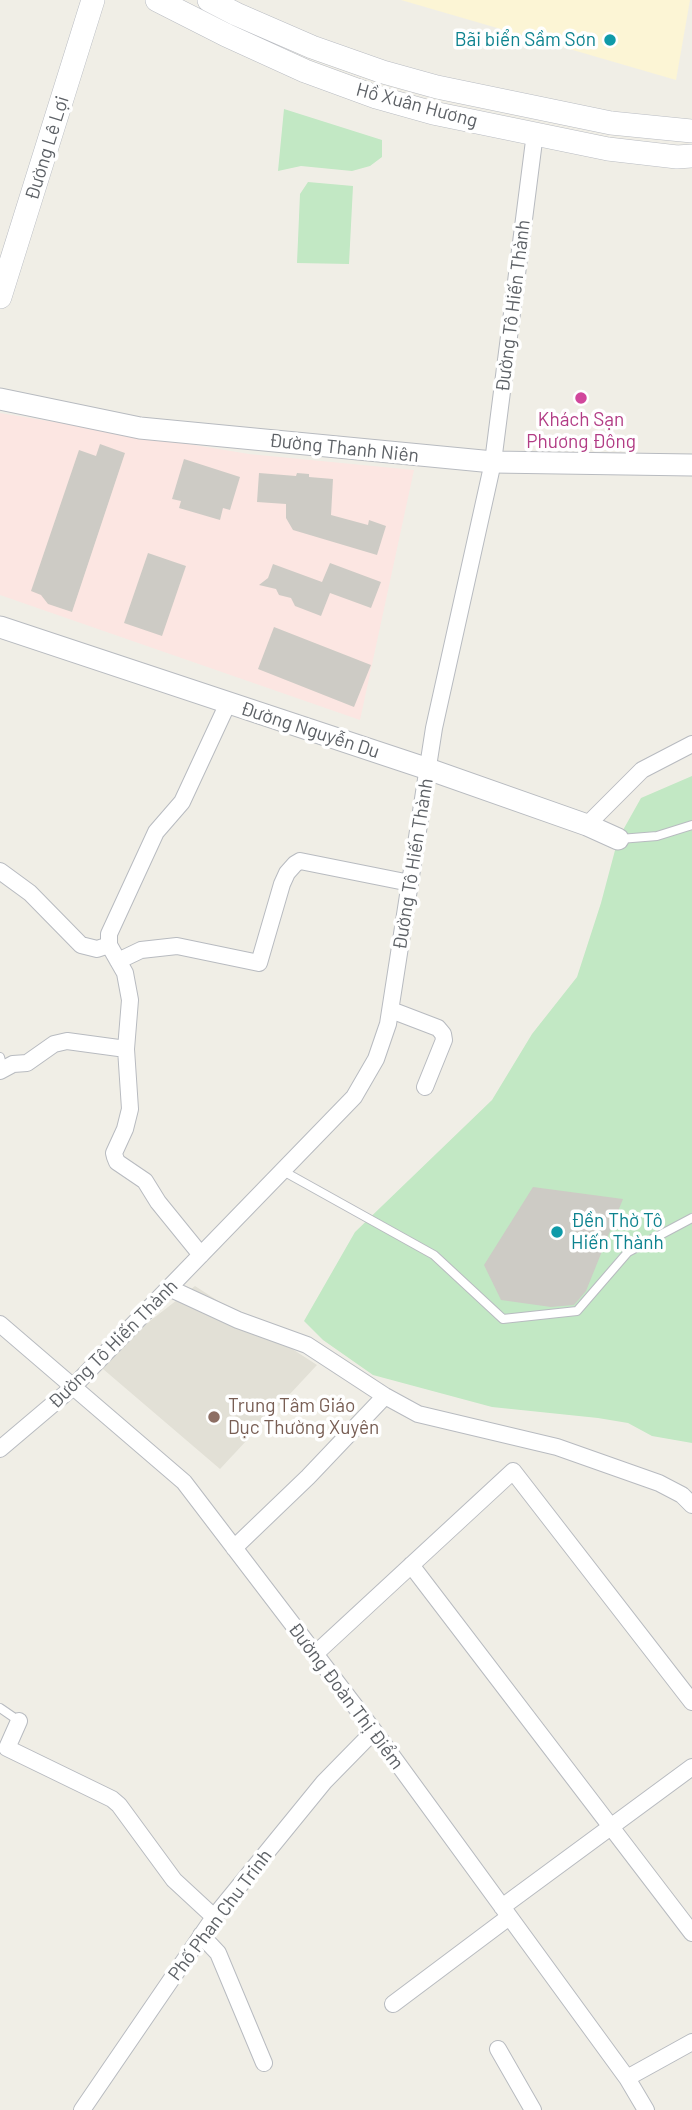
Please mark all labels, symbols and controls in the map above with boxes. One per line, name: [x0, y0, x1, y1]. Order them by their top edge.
place label: Bãi biển Sầm Sơn: [455, 29, 596, 51]
marker: Bãi biển Sầm Sơn: [602, 32, 618, 48]
street label: Hồ Xuân Hương: [354, 78, 480, 132]
street label: Đường Lê Lợi: [20, 93, 74, 203]
street label: Đường Tô Hiến Thành: [491, 219, 535, 393]
marker: Khách Sạn Phương Đông: [573, 390, 589, 406]
place label: Khách Sạn Phương Đông: [526, 409, 636, 453]
street label: Đường Thanh Niên: [268, 429, 420, 467]
street label: Đường Nguyễn Du: [238, 697, 382, 763]
street label: Đường Tô Hiến Thành: [388, 777, 438, 951]
place label: Đền Thờ Tô Hiến Thành: [571, 1210, 664, 1254]
marker: Đền Thờ Tô Hiến Thành: [549, 1224, 565, 1240]
street label: Đường Tô Hiến Thành: [44, 1275, 182, 1413]
place label: Trung Tâm Giáo Dục Thường Xuyên: [228, 1395, 379, 1439]
marker: Trung Tâm Giáo Dục Thường Xuyên: [206, 1409, 222, 1425]
street label: Đường Đoàn Thị Điểm: [283, 1618, 409, 1774]
street label: Phố Phan Chu Trinh: [163, 1845, 277, 1985]

